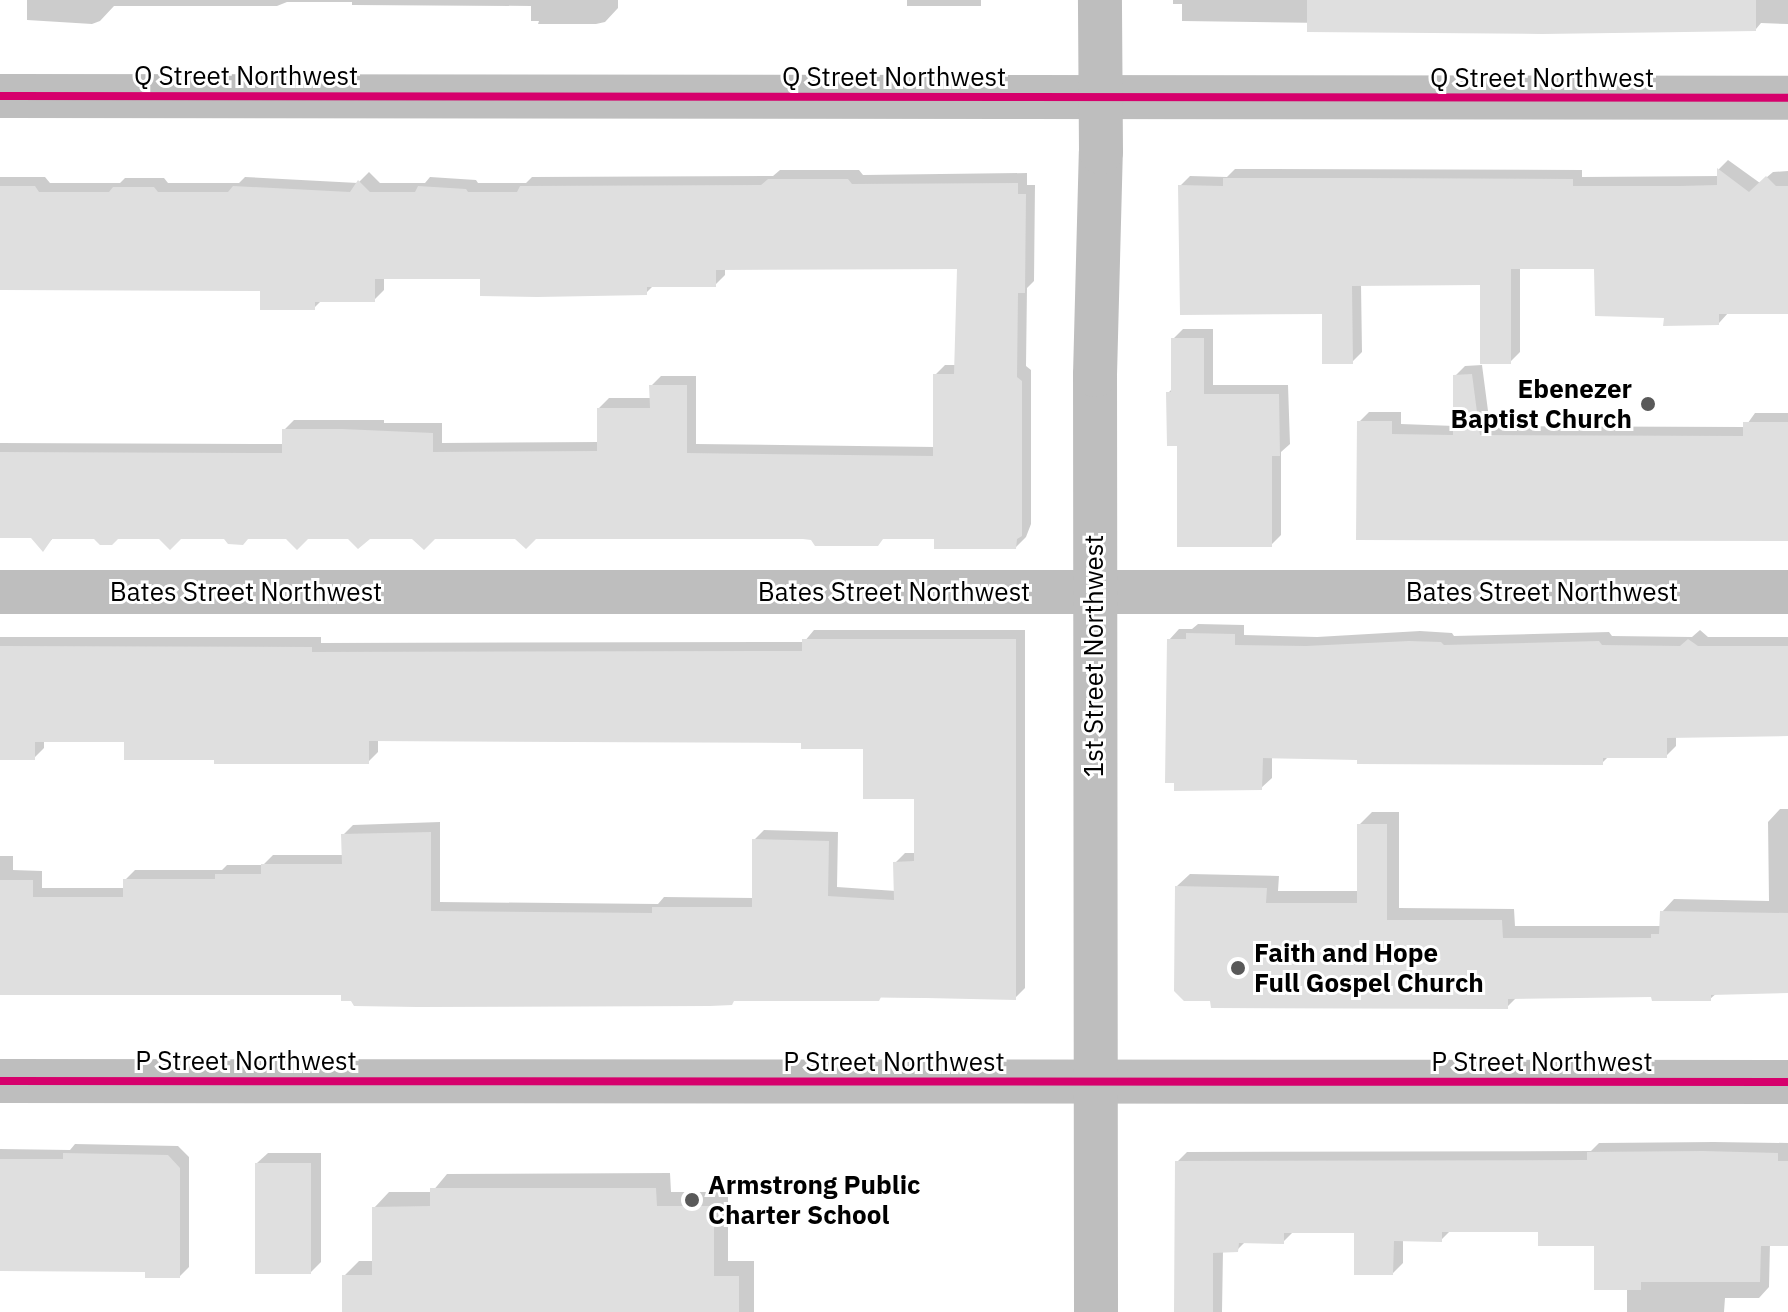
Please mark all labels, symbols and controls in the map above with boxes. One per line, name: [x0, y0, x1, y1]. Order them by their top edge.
street label: Q Street Northwest: [134, 60, 358, 92]
street label: Q Street Northwest: [782, 61, 1006, 93]
street label: Q Street Northwest: [1430, 62, 1654, 94]
place label: Ebenezer Baptist Church: [1451, 373, 1632, 434]
marker: Ebenezer Baptist Church: [1639, 395, 1657, 413]
street label: 1st Street Northwest: [1078, 535, 1110, 777]
street label: Bates Street Northwest: [110, 576, 382, 608]
street label: Bates Street Northwest: [758, 576, 1030, 608]
street label: Bates Street Northwest: [1406, 576, 1678, 608]
place label: Faith and Hope Full Gospel Church: [1254, 937, 1484, 998]
marker: Faith and Hope Full Gospel Church: [1229, 959, 1247, 977]
street label: P Street Northwest: [135, 1045, 357, 1077]
street label: P Street Northwest: [783, 1046, 1005, 1078]
street label: P Street Northwest: [1431, 1046, 1653, 1078]
place label: Armstrong Public Charter School: [708, 1169, 921, 1230]
marker: Armstrong Public Charter School: [683, 1191, 701, 1209]

